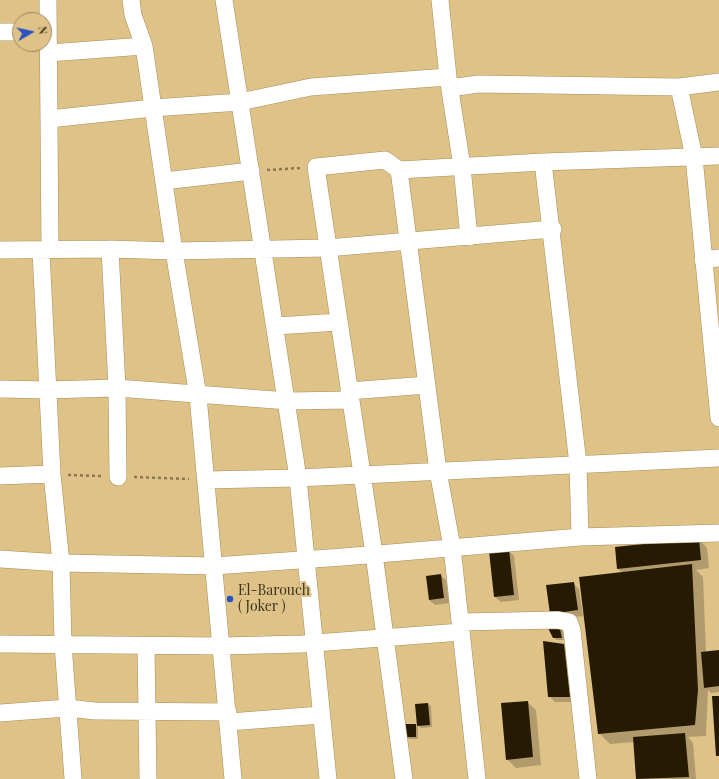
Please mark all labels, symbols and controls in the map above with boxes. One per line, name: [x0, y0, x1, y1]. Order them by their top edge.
north arrow: [12, 12, 52, 52]
text: N: [35, 25, 51, 35]
place label: El-Barouch ( Joker ): [238, 583, 310, 616]
marker: El-Barouch ( Joker ): [225, 594, 235, 604]

